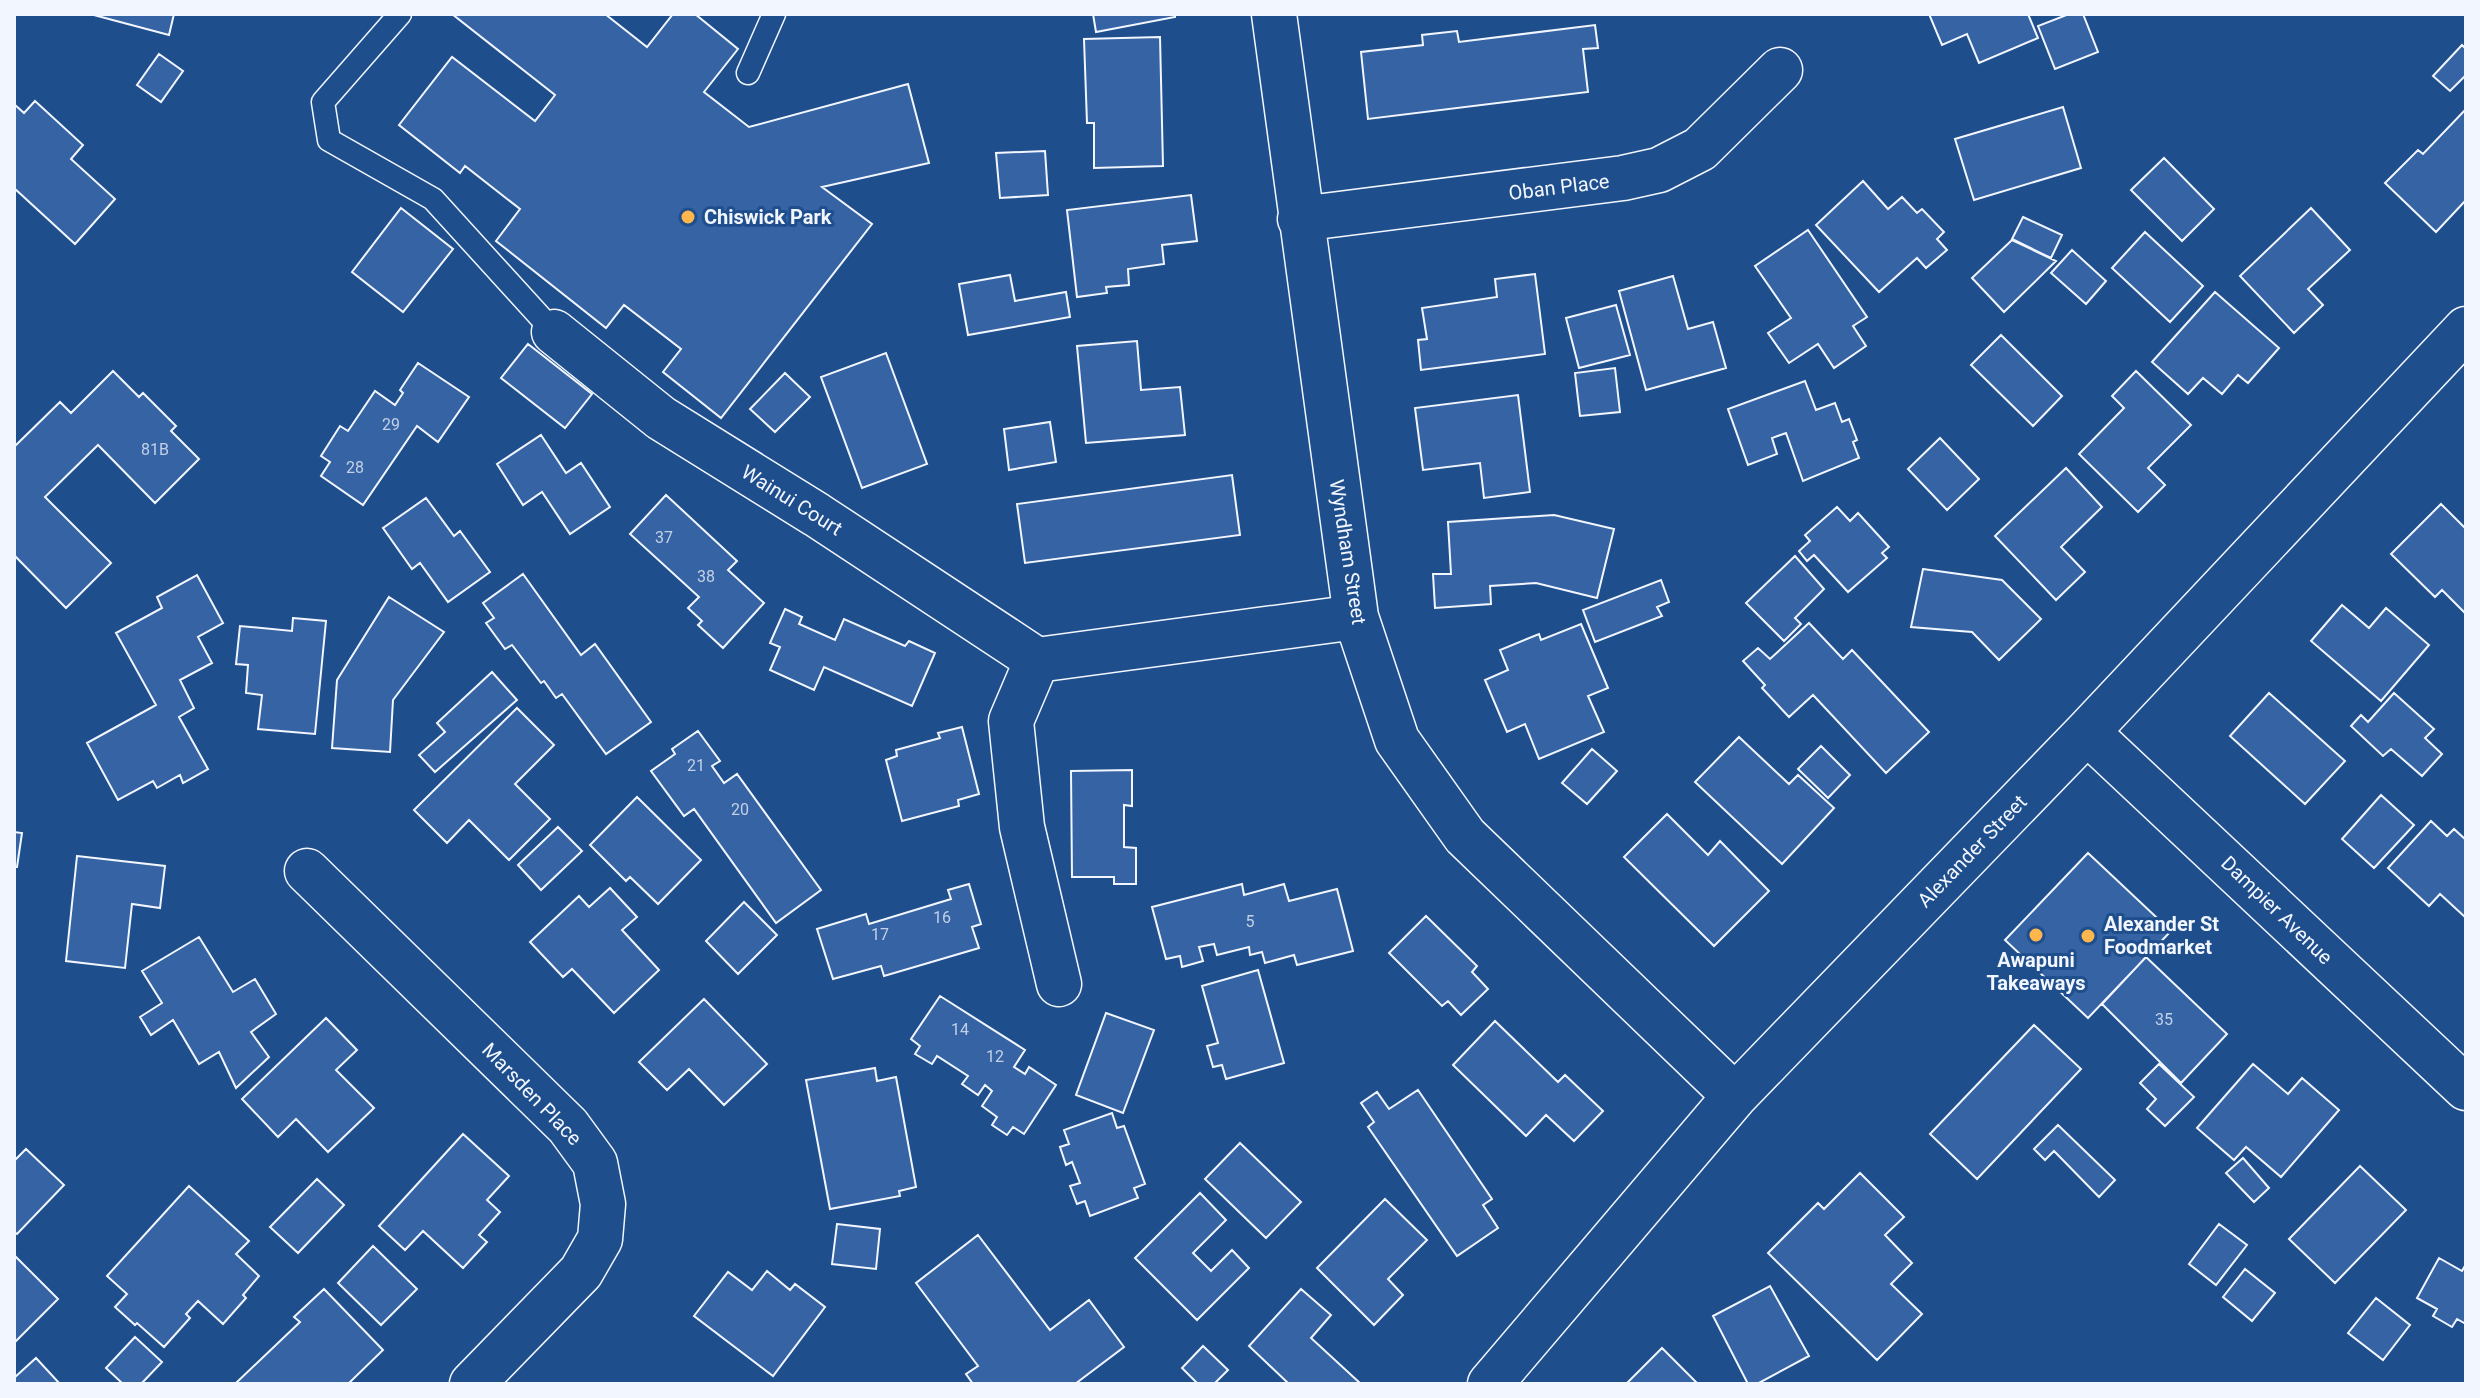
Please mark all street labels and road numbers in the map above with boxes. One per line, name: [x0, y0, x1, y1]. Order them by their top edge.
street label: Oban Place: [1507, 169, 1611, 205]
street label: Wainui Court: [737, 460, 847, 540]
street label: Wyndham Street: [1325, 478, 1371, 626]
street label: Alexander Street: [1912, 790, 2032, 912]
street label: Dampier Avenue: [2216, 851, 2338, 969]
street label: Marsden Place: [477, 1038, 587, 1150]

